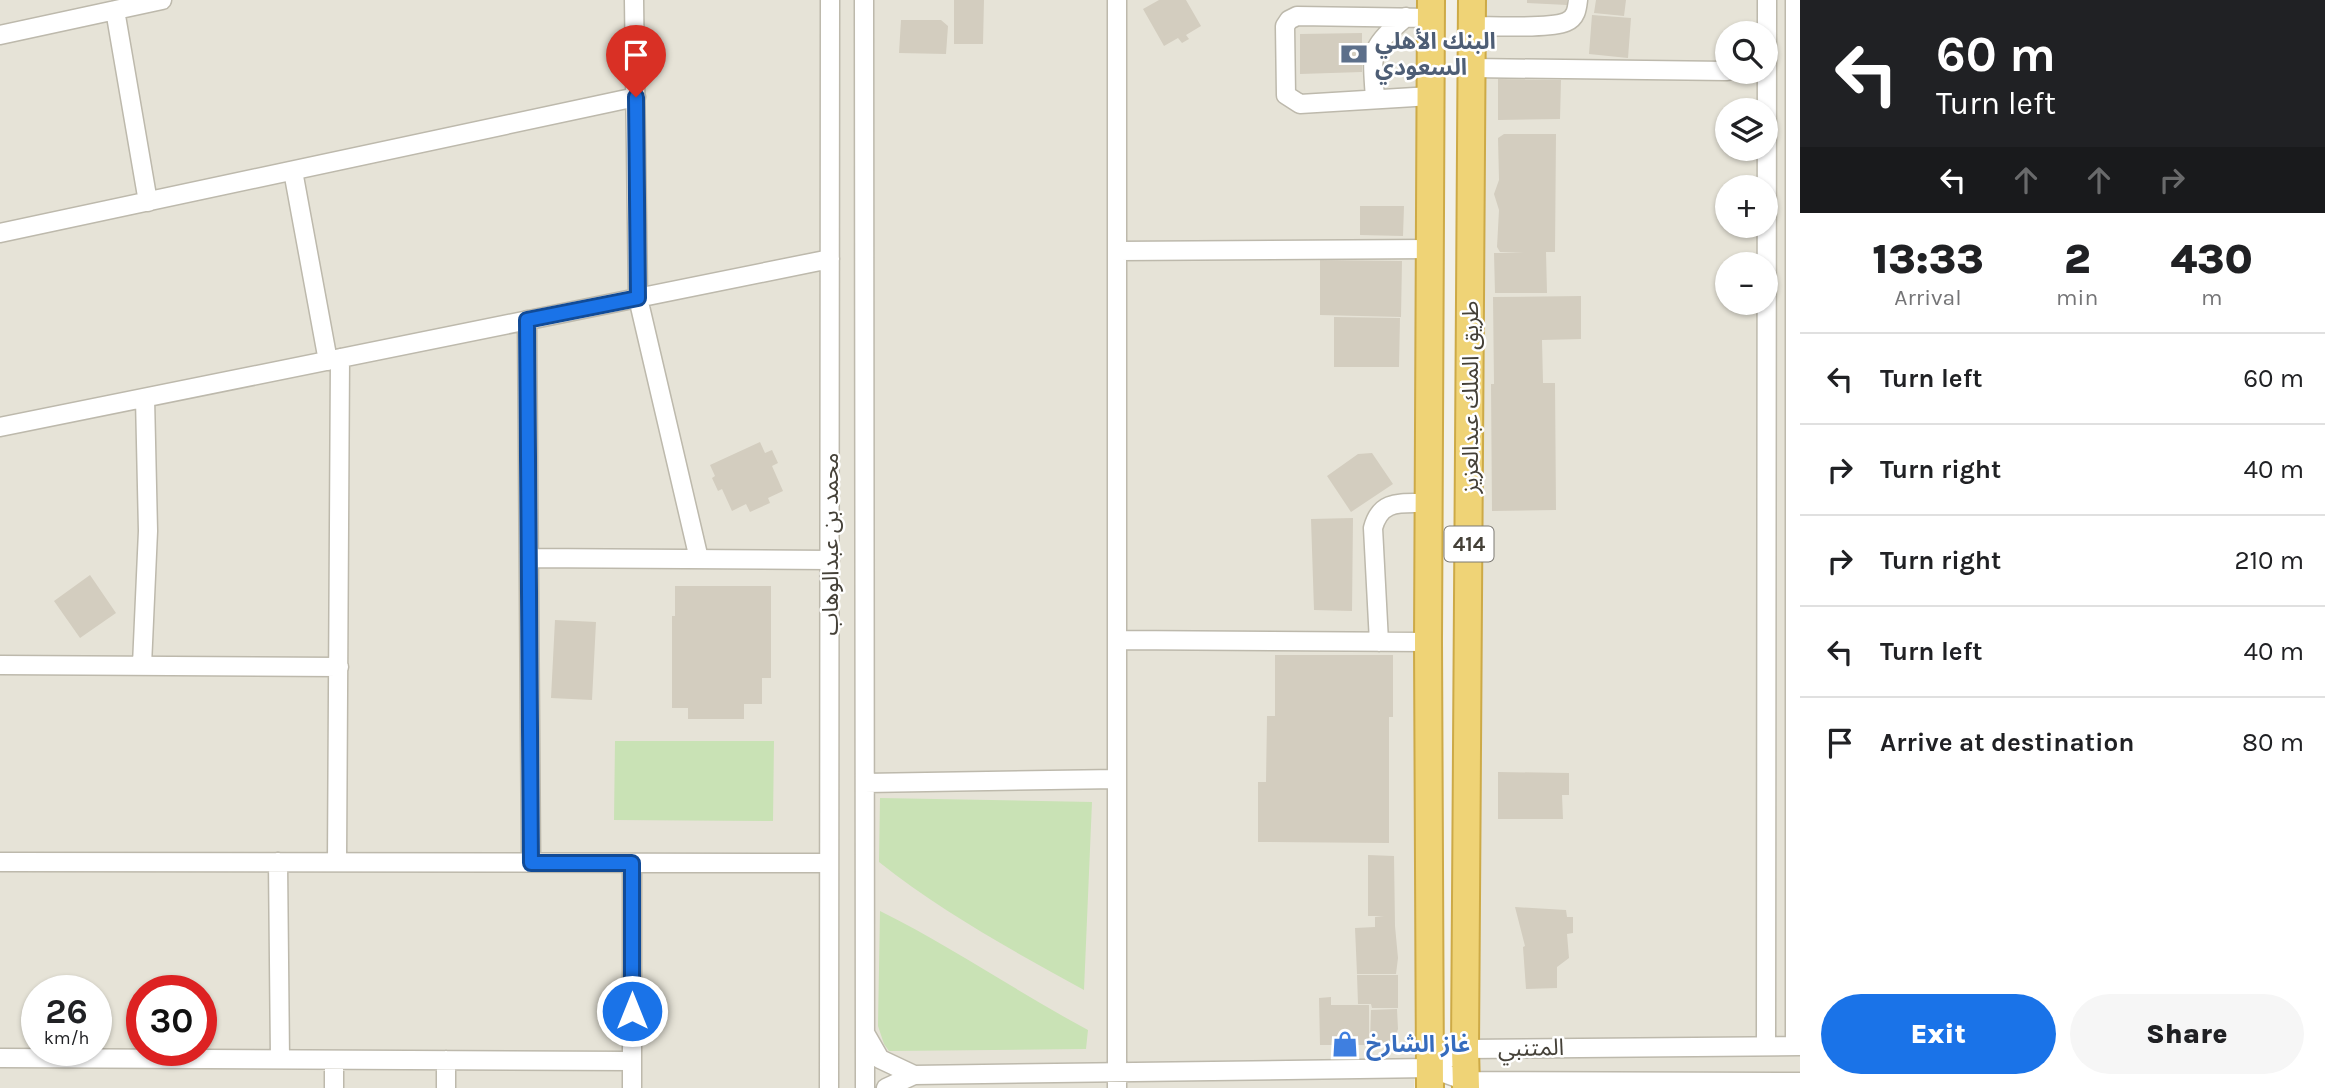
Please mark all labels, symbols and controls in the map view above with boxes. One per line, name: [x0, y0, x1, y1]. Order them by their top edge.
map controls: [1715, 21, 1778, 315]
button: search: [1715, 21, 1778, 84]
pin: [606, 25, 666, 97]
text: 60 m: [1936, 26, 2056, 83]
place label: البنك الأهلي السعودي: [1375, 28, 1496, 85]
icon: left: [1821, 28, 1912, 119]
icon: arrive: [617, 36, 655, 74]
bank icon: البنك الأهلي السعودي: [1339, 39, 1369, 69]
text: Turn left: [1936, 85, 2056, 122]
button: layers: [1715, 98, 1778, 161]
icon: left: [1934, 161, 1972, 199]
icon: ahead: [2007, 161, 2045, 199]
icon: ahead: [2080, 161, 2118, 199]
icon: right: [2153, 161, 2191, 199]
button: +: [1715, 175, 1778, 238]
text: 13:33: [1872, 234, 1984, 284]
text: 2: [2064, 234, 2090, 284]
text: 430: [2170, 234, 2253, 284]
button: −: [1715, 252, 1778, 315]
text: Arrival: [1894, 284, 1962, 311]
text: min: [2056, 284, 2098, 311]
text: m: [2201, 284, 2222, 311]
street label: طريق الملك عبدالعزيز: [1457, 301, 1484, 494]
icon: left: [1821, 360, 1859, 398]
text: Turn left: [1880, 363, 1982, 394]
text: 60 m: [2243, 363, 2304, 394]
icon: right: [1821, 451, 1859, 489]
street label: محمد بن عبدالوهاب: [817, 453, 844, 635]
text: Turn right: [1880, 454, 2001, 485]
text: 40 m: [2244, 454, 2304, 485]
road number: 414: [1444, 526, 1494, 562]
icon: right: [1821, 542, 1859, 580]
text: Turn right: [1880, 545, 2001, 576]
text: 210 m: [2234, 545, 2304, 576]
icon: left: [1821, 633, 1859, 671]
text: Turn left: [1880, 636, 1982, 667]
text: 40 m: [2244, 636, 2304, 667]
icon: arrive: [1821, 724, 1859, 762]
text: Arrive at destination: [1880, 727, 2134, 758]
text: 80 m: [2242, 727, 2304, 758]
position arrow: [595, 974, 669, 1048]
speed limit sign: 30: [126, 975, 217, 1066]
text: 26: [45, 991, 88, 1032]
button: Exit: [1821, 994, 2056, 1074]
button: Share: [2070, 994, 2304, 1074]
text: km/h: [44, 1027, 89, 1049]
shop icon: غاز الشارخ: [1330, 1029, 1360, 1059]
place label: غاز الشارخ: [1366, 1031, 1470, 1061]
street label: المتنبي: [1498, 1034, 1564, 1065]

